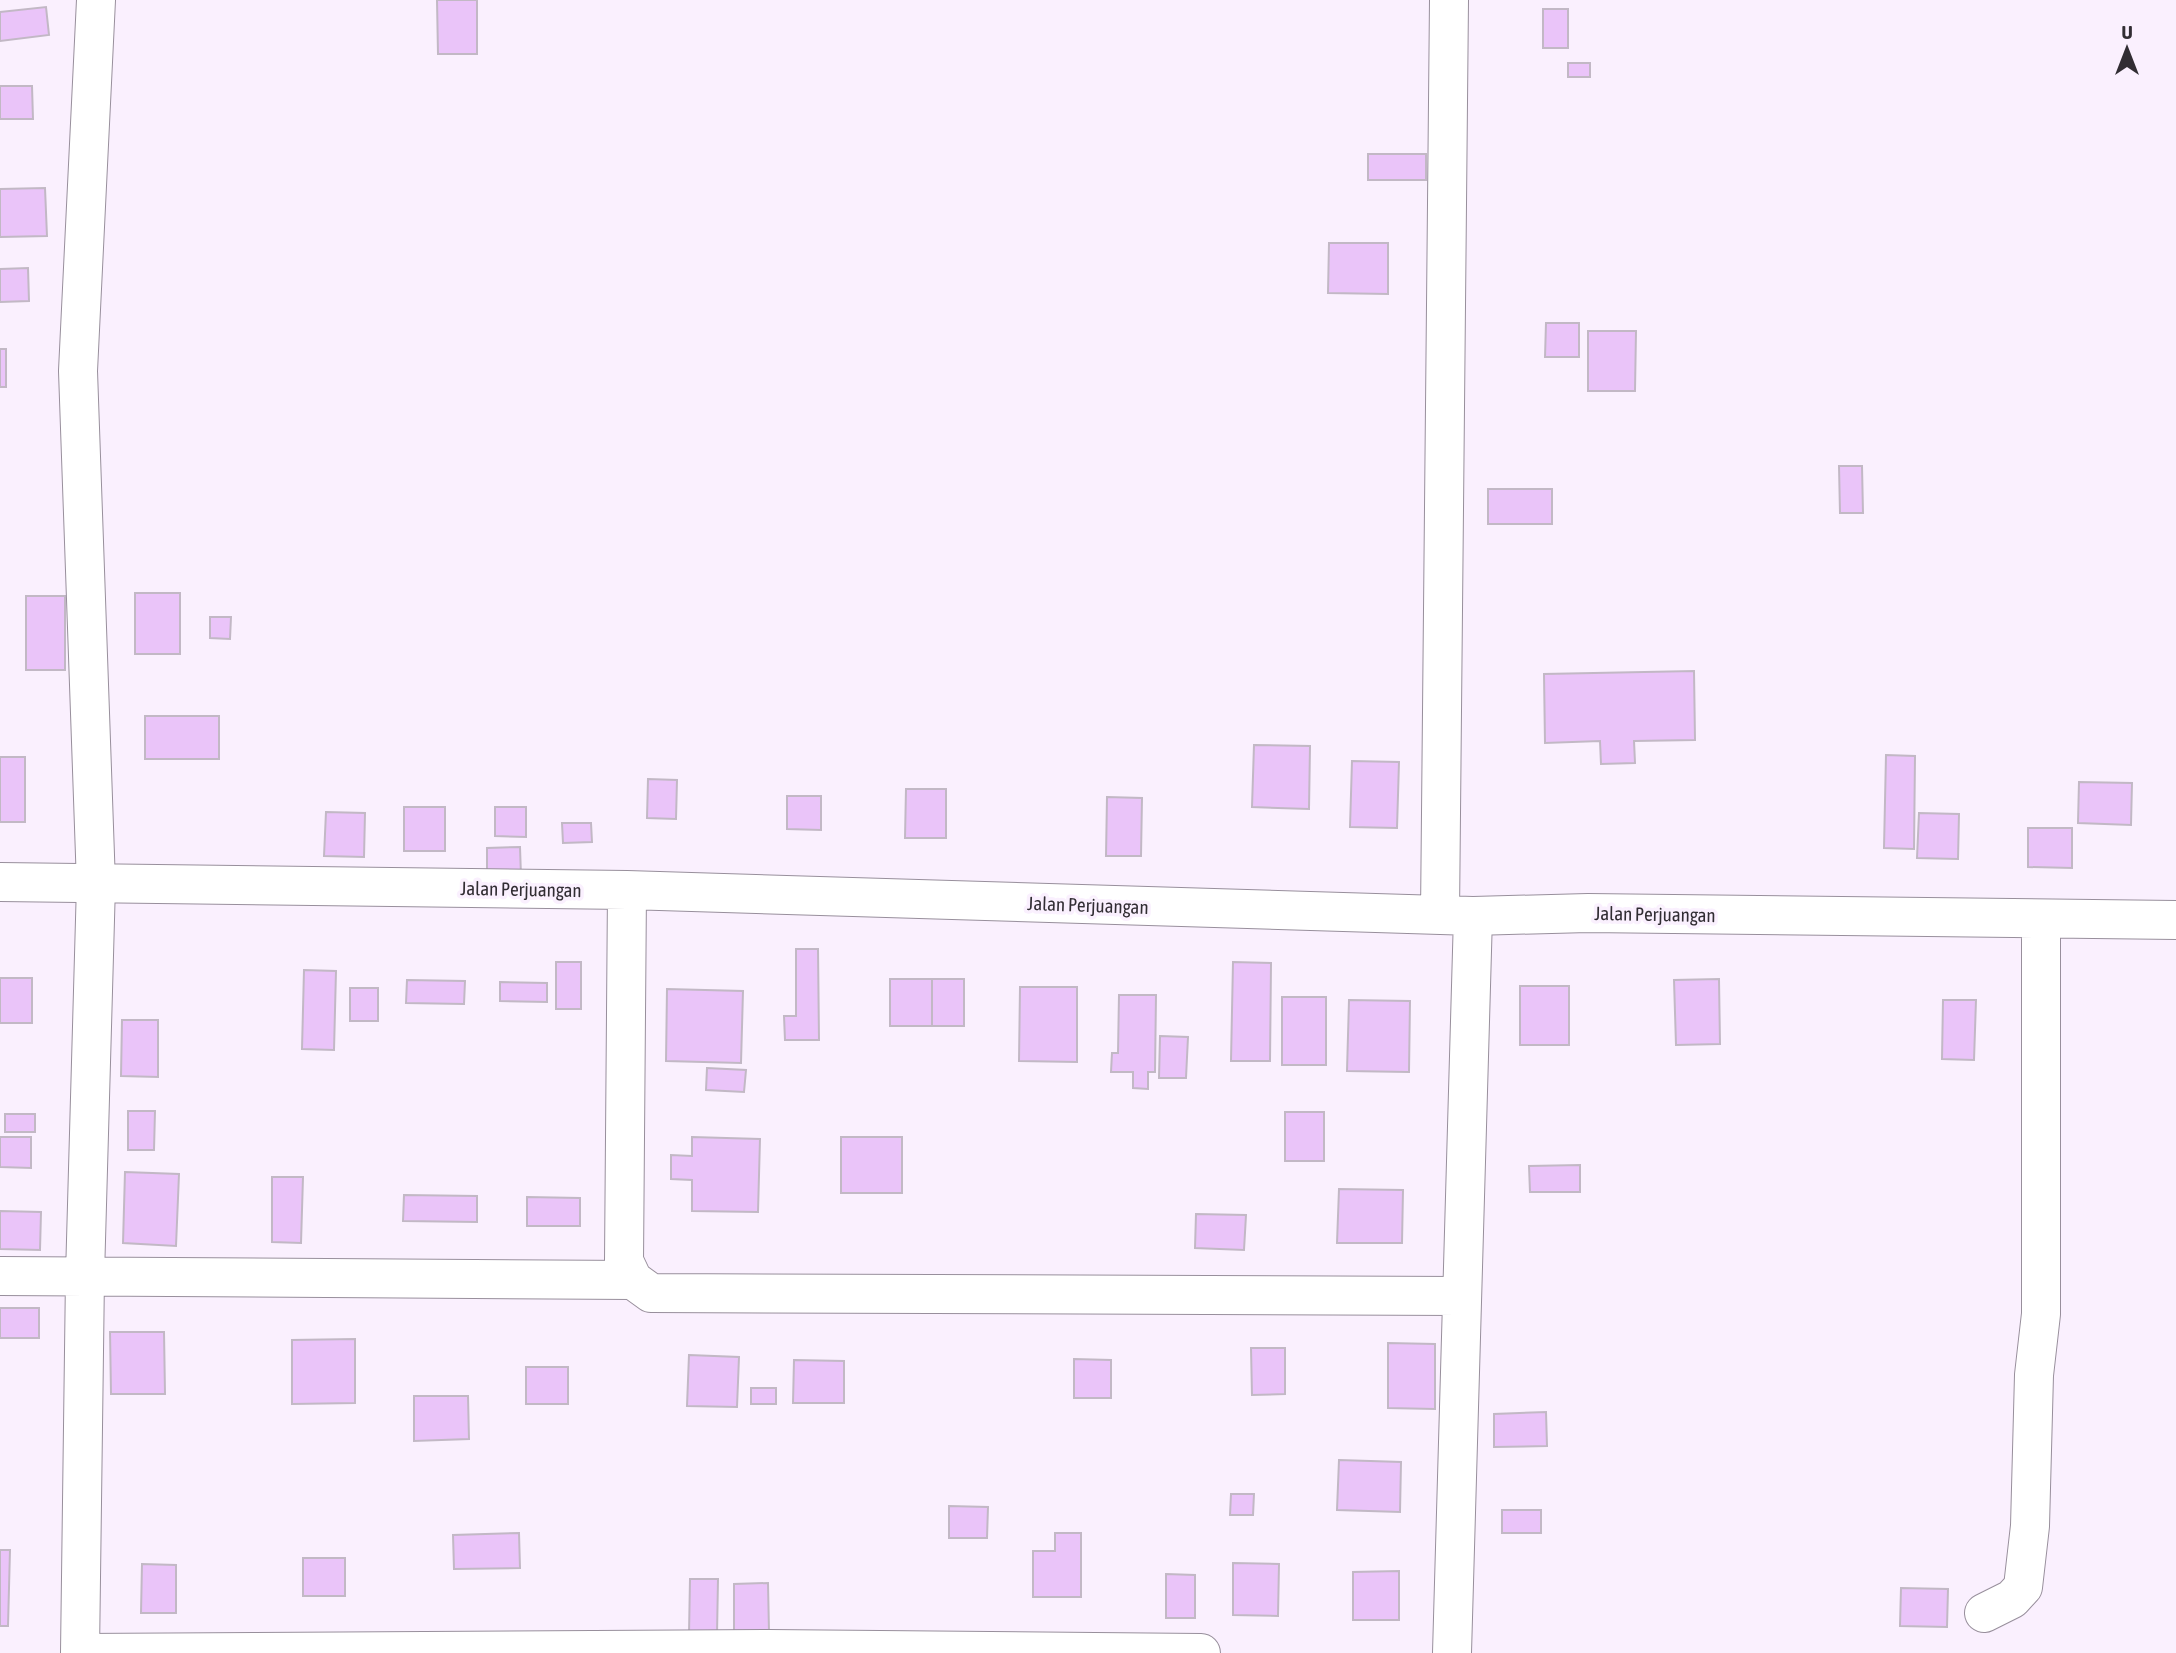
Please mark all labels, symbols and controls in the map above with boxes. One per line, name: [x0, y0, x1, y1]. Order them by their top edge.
north arrow: [2092, 14, 2162, 84]
text: U: [2121, 21, 2133, 43]
street label: Jalan Perjuangan: [460, 877, 582, 901]
street label: Jalan Perjuangan: [1027, 892, 1149, 918]
street label: Jalan Perjuangan: [1594, 902, 1716, 926]

